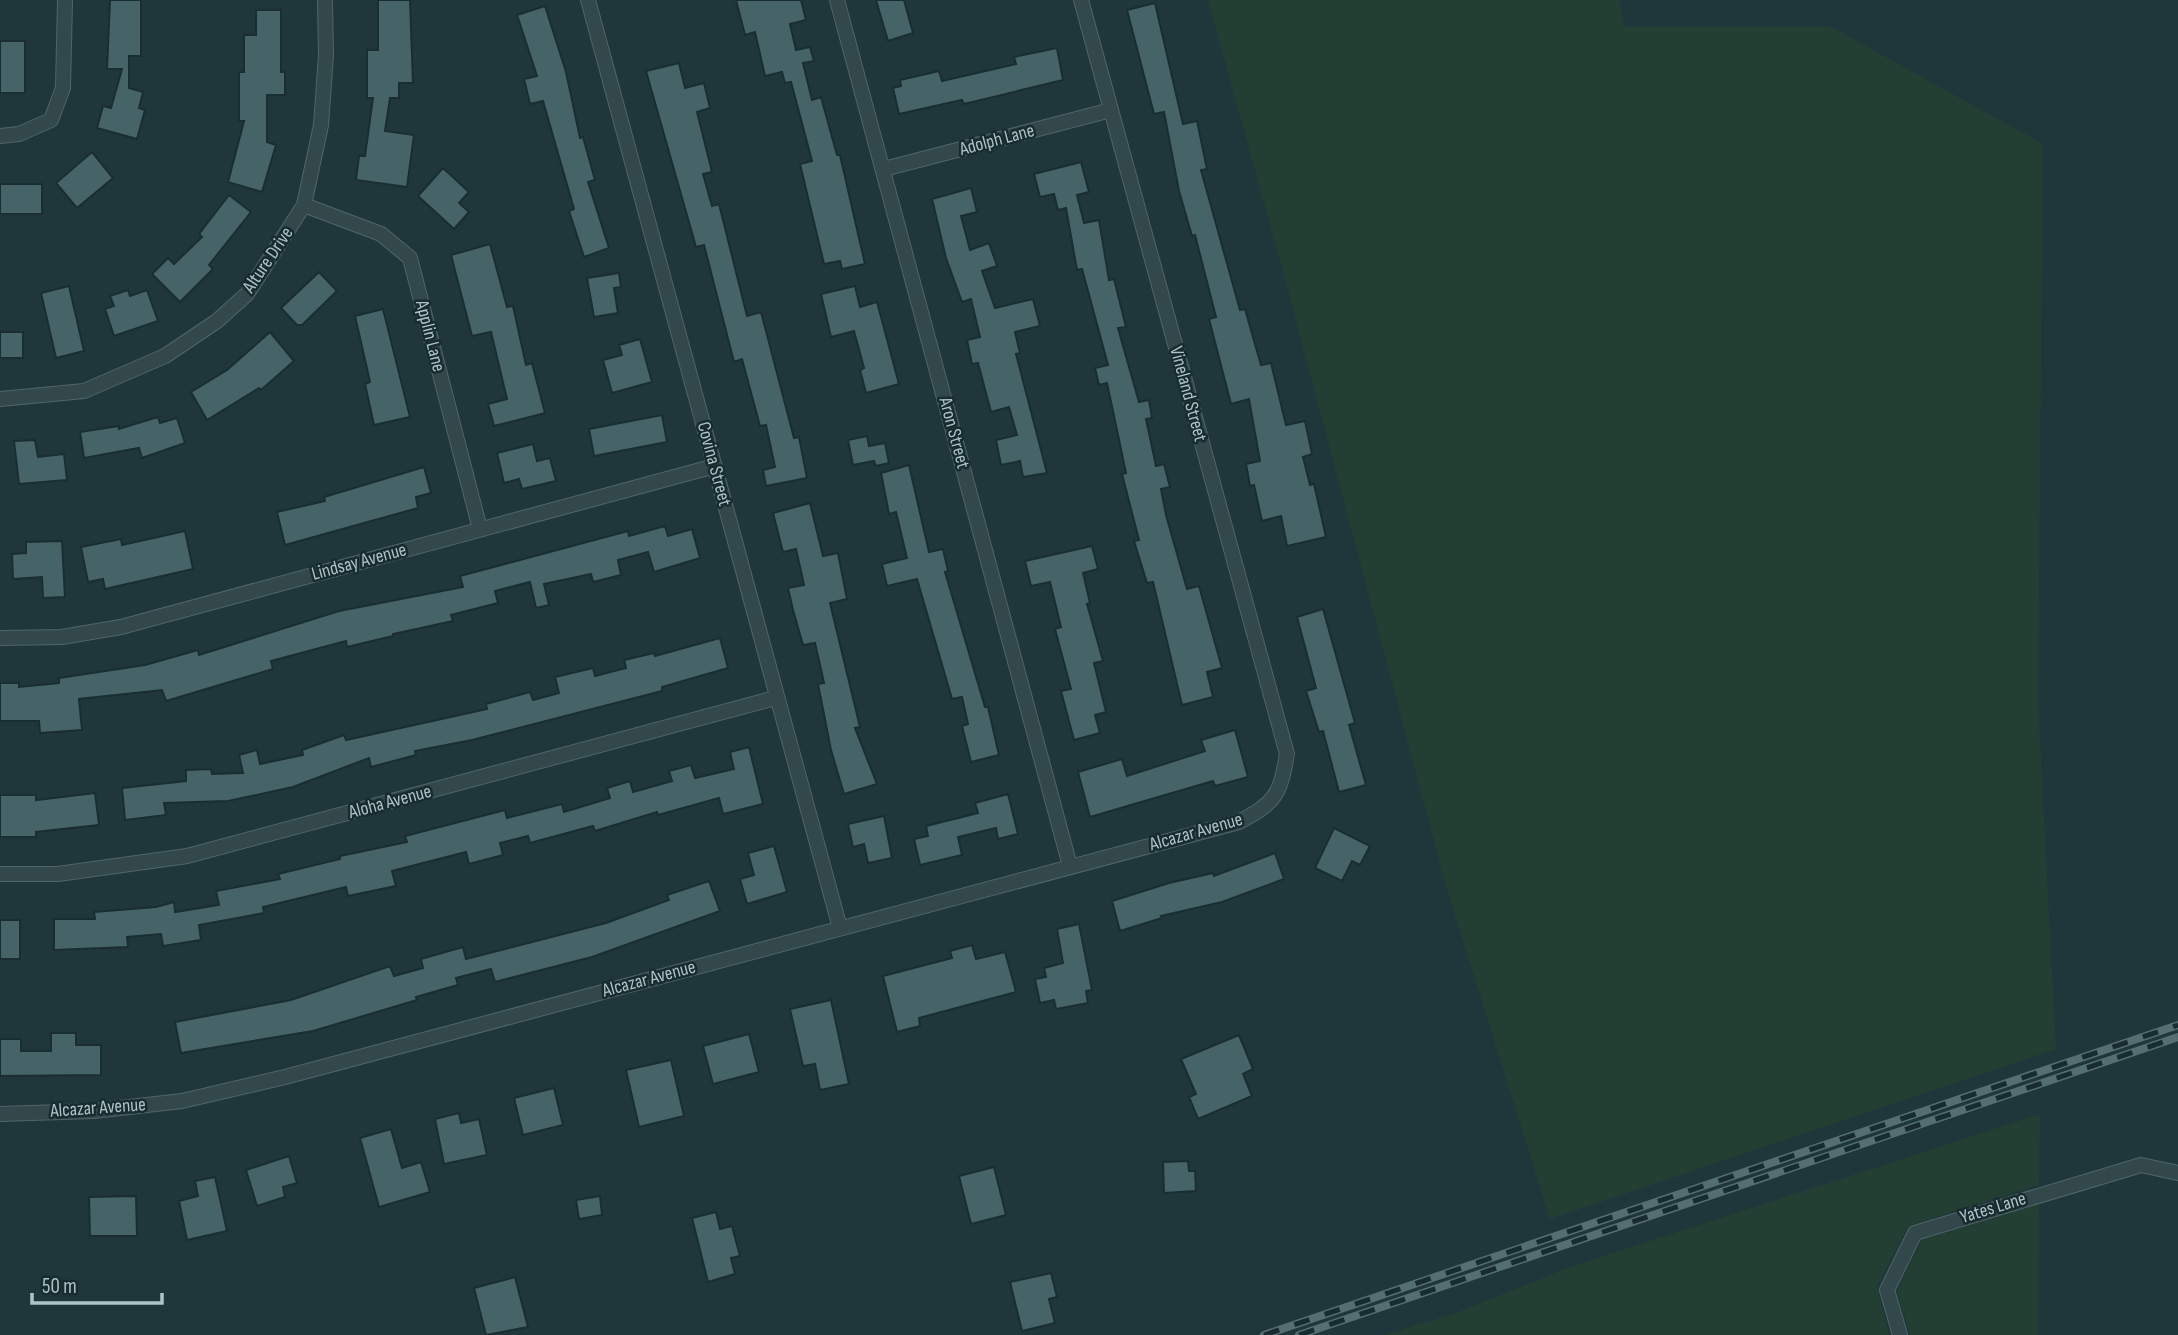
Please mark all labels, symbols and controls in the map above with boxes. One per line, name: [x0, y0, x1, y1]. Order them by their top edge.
street label: Adolph Lane: [956, 119, 1037, 161]
street label: Alture Drive: [237, 223, 298, 298]
street label: Applin Lane: [410, 297, 450, 374]
street label: Vineland Street: [1164, 344, 1212, 444]
street label: Aron Street: [933, 394, 975, 471]
street label: Covina Street: [692, 419, 736, 509]
street label: Lindsay Avenue: [309, 538, 409, 586]
street label: Aloha Avenue: [345, 780, 434, 824]
street label: Alcazar Avenue: [1146, 808, 1245, 857]
street label: Alcazar Avenue: [599, 956, 698, 1003]
street label: Alcazar Avenue: [48, 1093, 147, 1123]
street label: Yates Lane: [1957, 1187, 2029, 1229]
scale bar: [32, 1262, 161, 1306]
text: 50 m: [42, 1274, 77, 1299]

